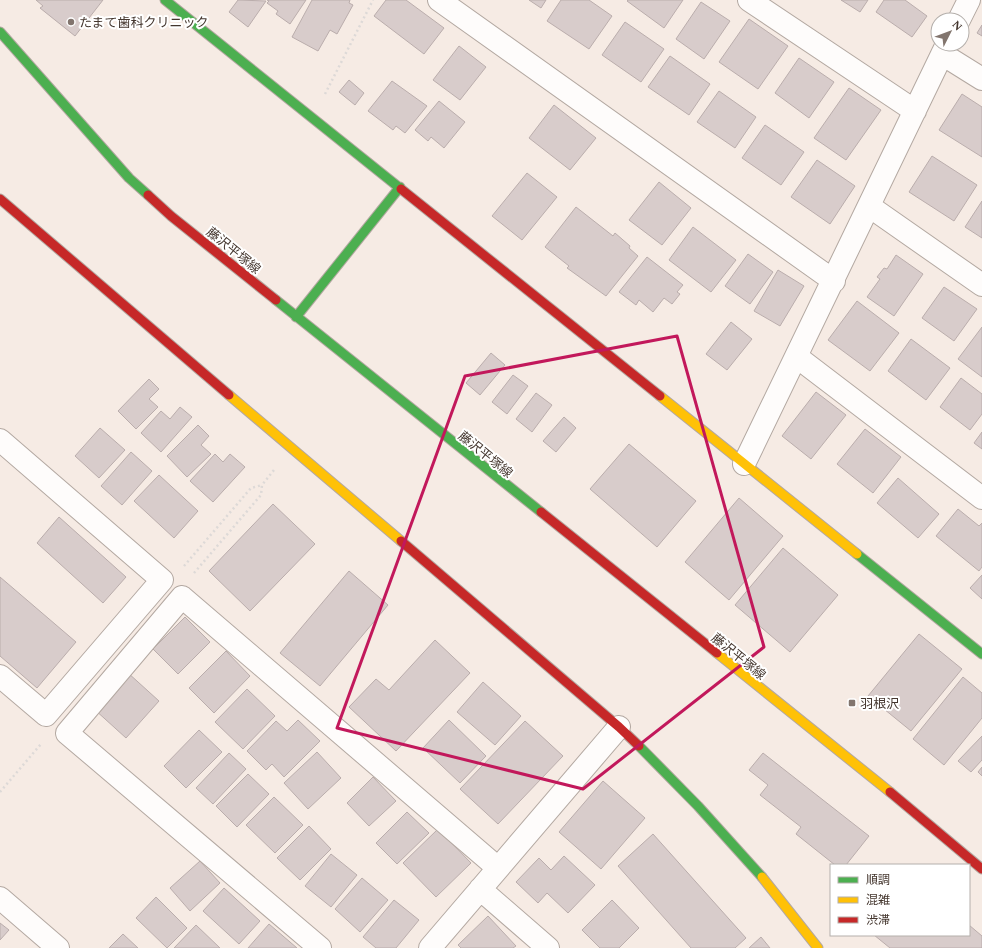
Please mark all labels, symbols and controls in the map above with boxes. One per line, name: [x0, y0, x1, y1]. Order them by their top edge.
north arrow: [930, 12, 970, 52]
place label: たまて歯科クリニック: [79, 13, 209, 33]
marker: たまて歯科クリニック: [66, 17, 76, 27]
text: N: [948, 17, 966, 35]
street label: 藤沢平塚線: [202, 223, 265, 279]
street label: 藤沢平塚線: [454, 427, 517, 483]
street label: 藤沢平塚線: [707, 629, 770, 685]
place label: 羽根沢: [860, 694, 899, 714]
marker: 羽根沢: [847, 698, 857, 708]
legend: [830, 864, 970, 936]
text: 順調: [866, 871, 890, 890]
text: 混雑: [866, 891, 890, 910]
text: 渋滞: [866, 911, 890, 930]

